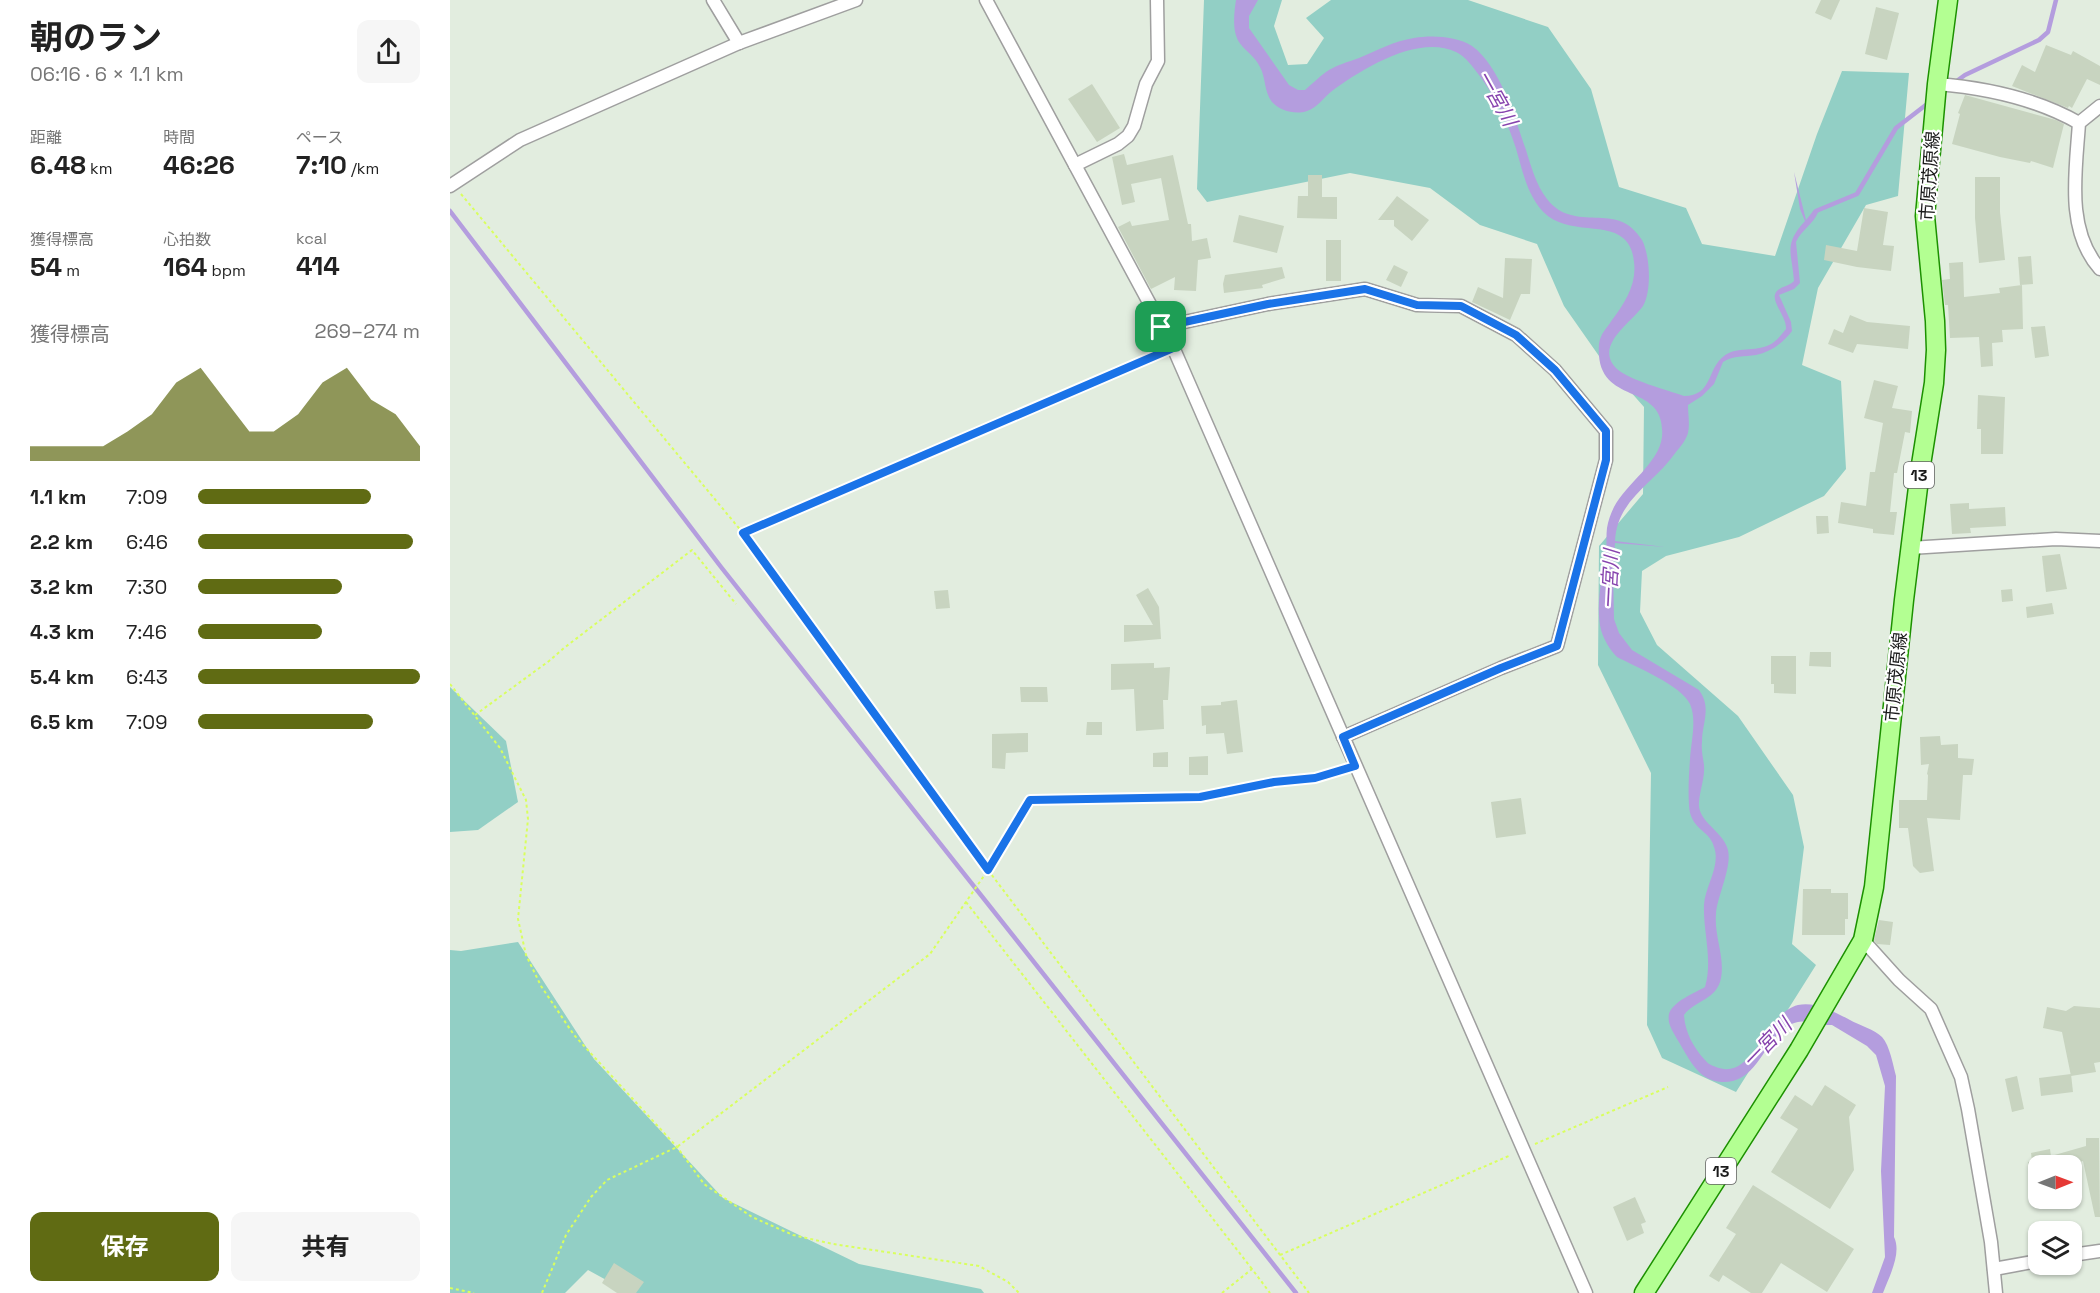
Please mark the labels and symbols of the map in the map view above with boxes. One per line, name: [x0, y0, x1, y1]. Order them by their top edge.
water label: 一宮川: [1471, 65, 1524, 132]
street label: 市原茂原線: [1915, 130, 1944, 222]
pin: [1135, 301, 1186, 352]
road number: 13: [1904, 462, 1934, 488]
water label: 一宮川: [1595, 546, 1625, 610]
street label: 市原茂原線: [1879, 631, 1912, 723]
water label: 一宮川: [1737, 1011, 1799, 1074]
north arrow: [2028, 1155, 2082, 1209]
road number: 13: [1706, 1158, 1736, 1184]

